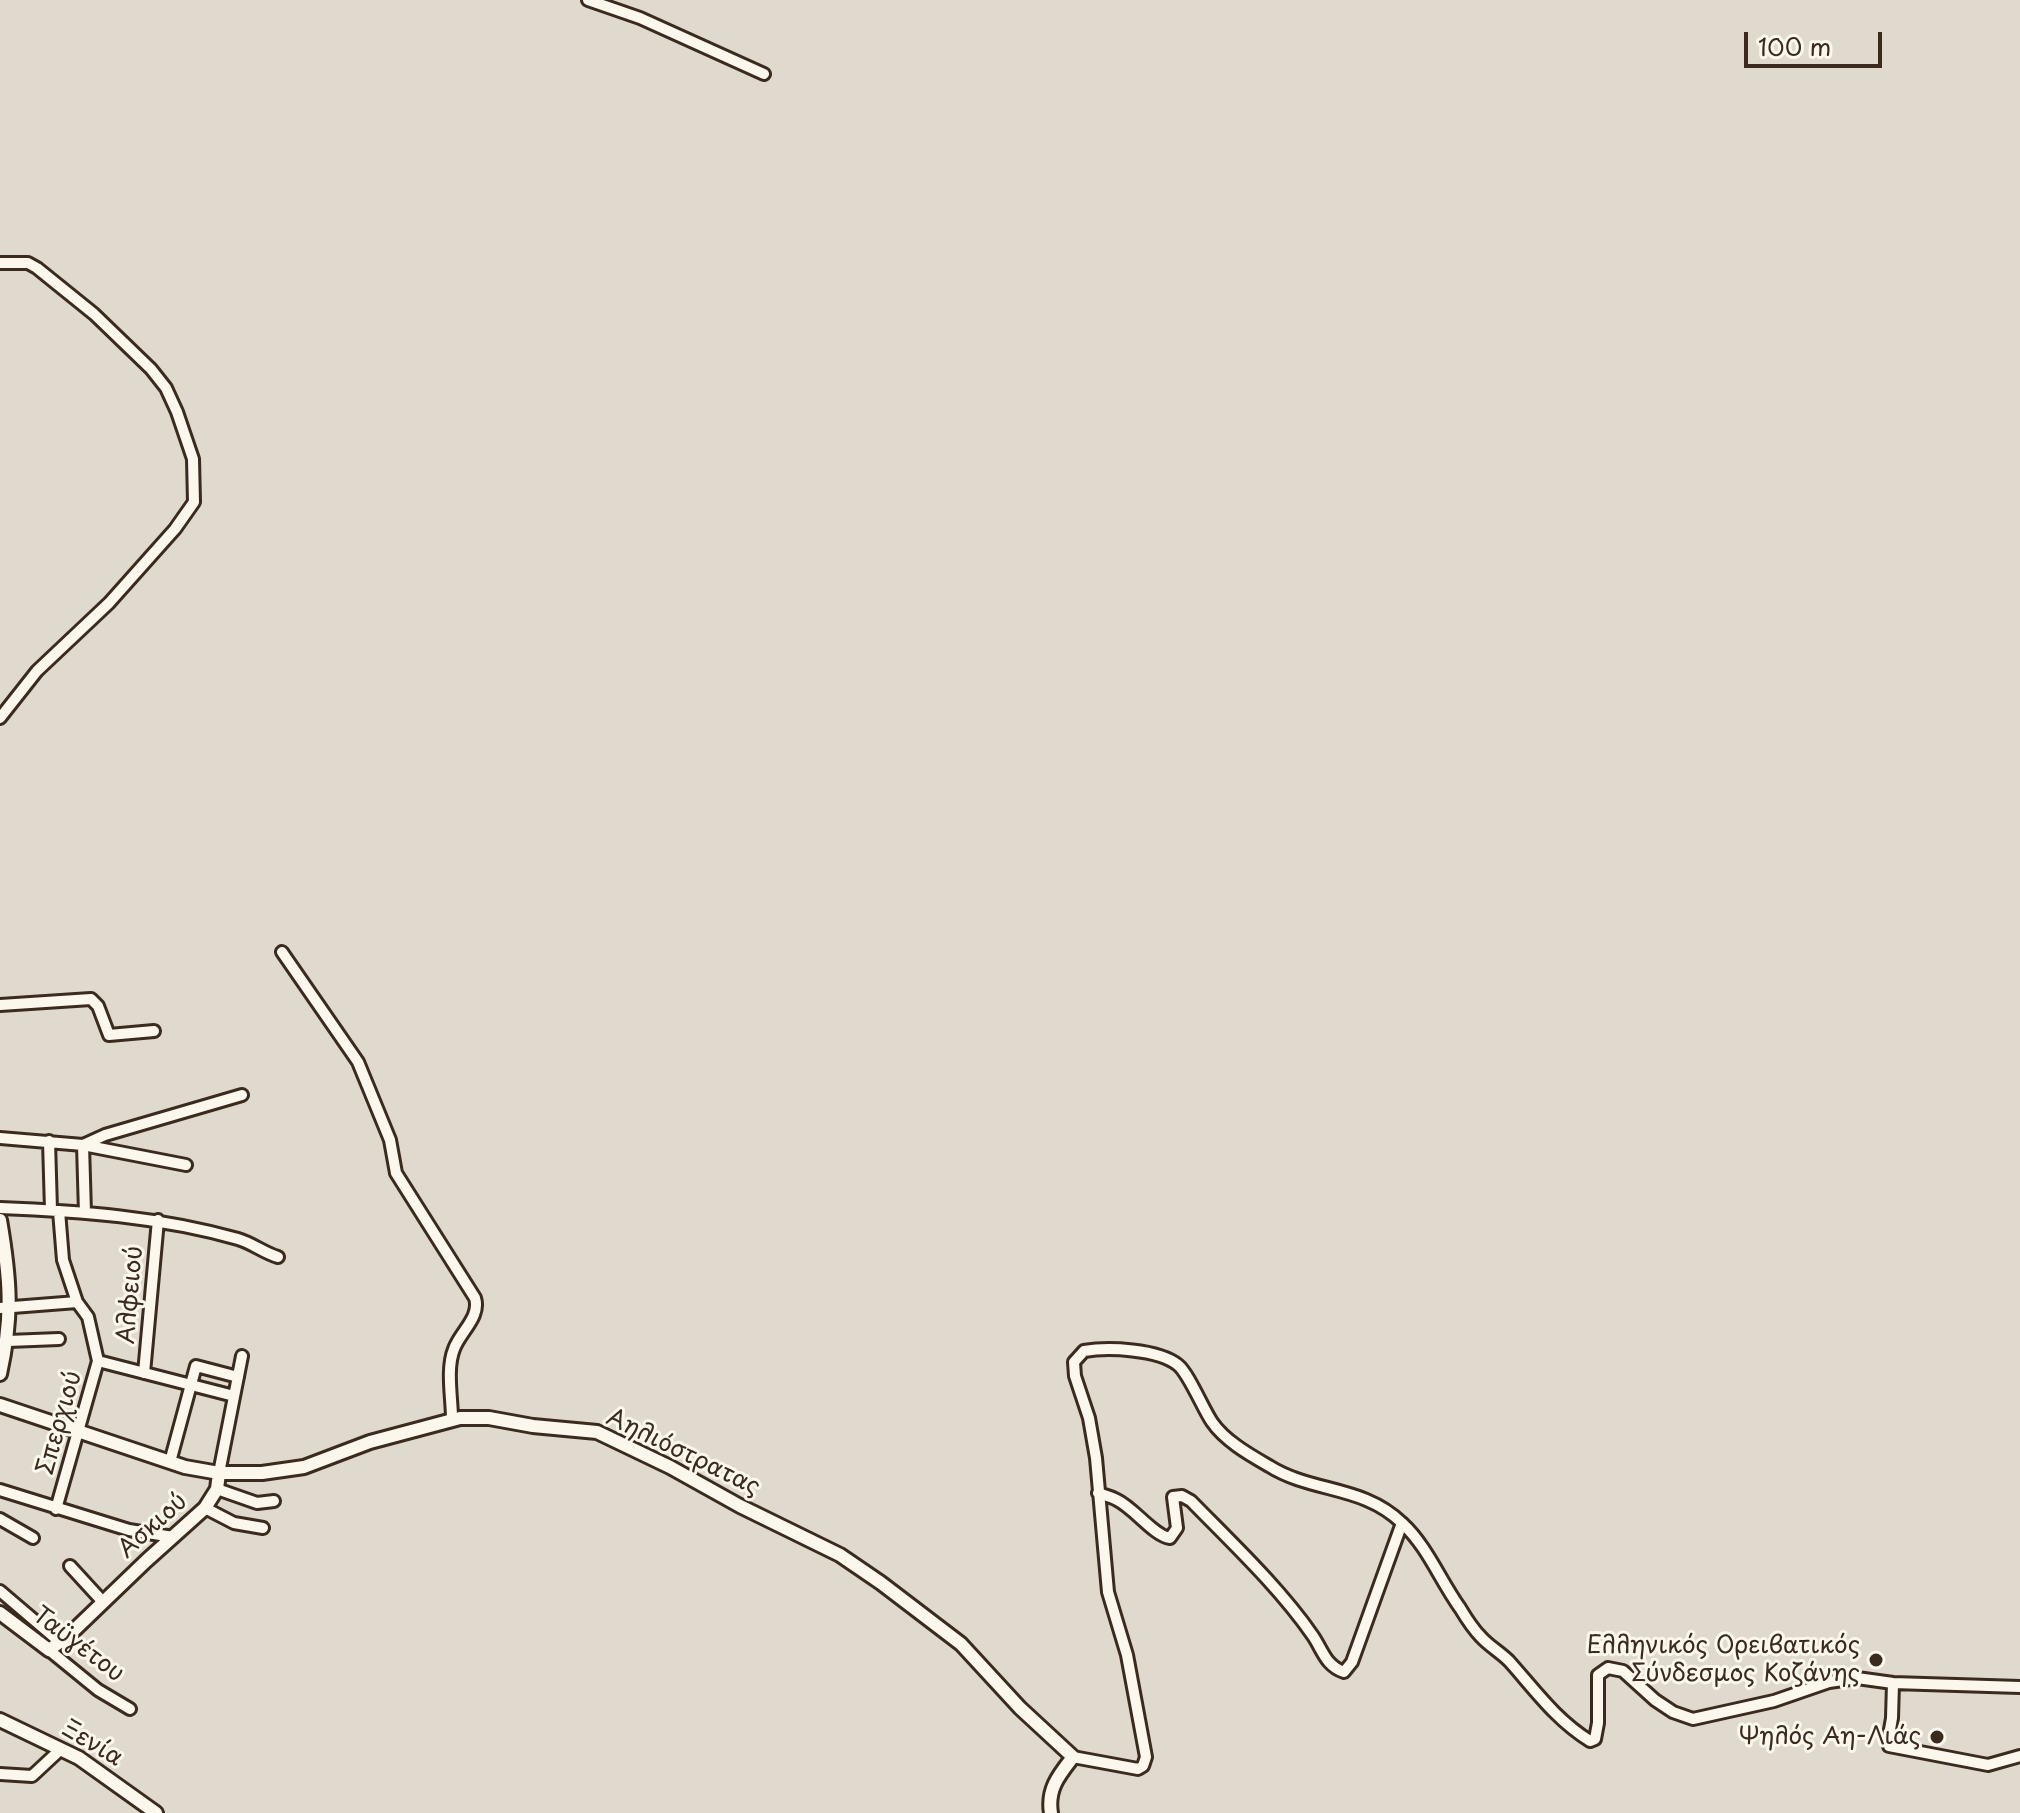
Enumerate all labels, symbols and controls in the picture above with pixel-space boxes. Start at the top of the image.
scale bar [1748,16,1886,66]
text: 100 m [1758,28,1831,64]
street label: Αλφειού [112,1245,150,1345]
street label: Σπερχιού [31,1368,89,1478]
street label: Αηλιόστρατας [602,1403,764,1503]
street label: Ασκιού [112,1487,194,1565]
street label: Ταϋγέτου [27,1601,129,1689]
place label: Ελληνικός Ορειβατικός Σύνδεσμος Κοζάνης [1587,1632,1860,1688]
marker: Ελληνικός Ορειβατικός Σύνδεσμος Κοζάνης [1867,1651,1885,1669]
street label: Ξενία [56,1715,128,1773]
place label: Ψηλός Αη-Λιάς [1739,1723,1921,1751]
marker: Ψηλός Αη-Λιάς [1928,1728,1946,1746]

